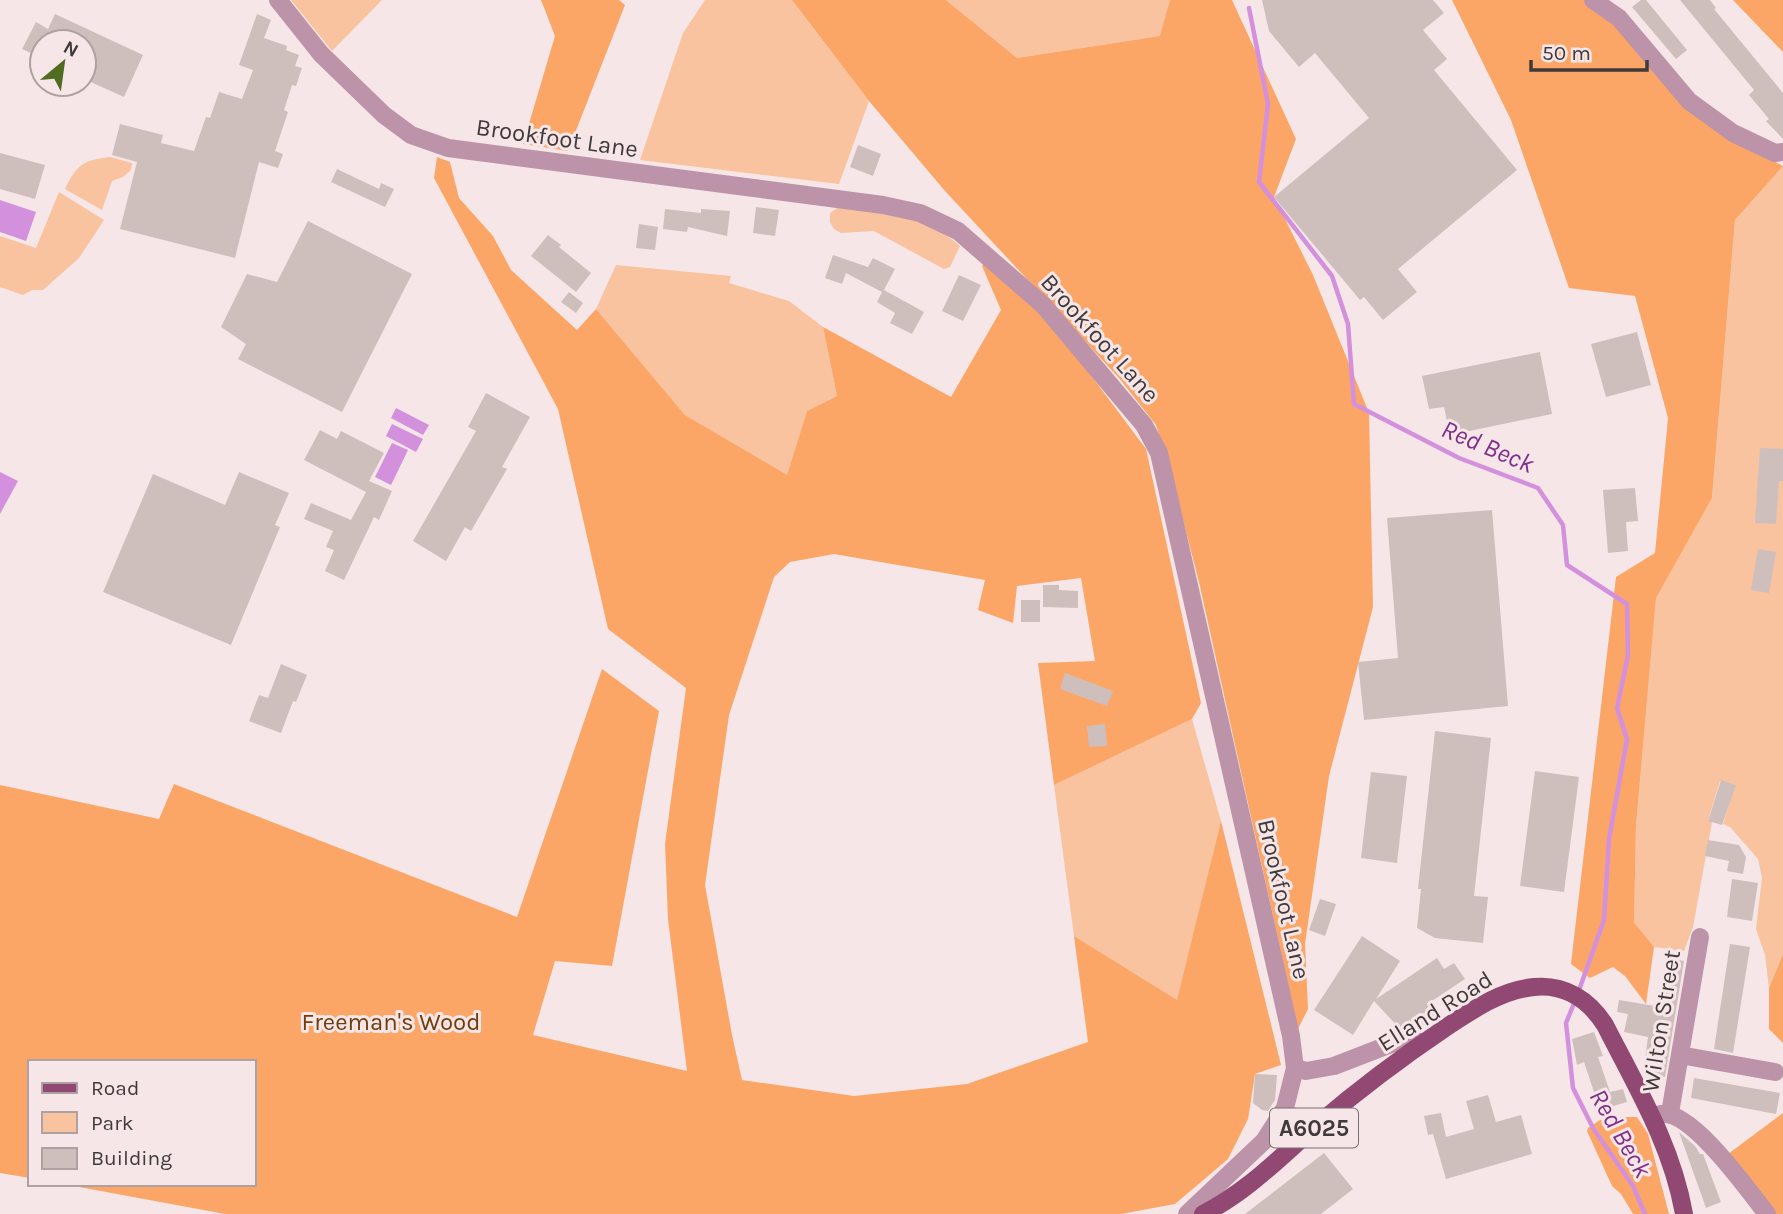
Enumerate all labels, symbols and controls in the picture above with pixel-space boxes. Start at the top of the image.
north arrow [28,28,98,98]
scale bar [1531,28,1646,72]
text: N [59,36,82,62]
text: 50 m [1542,41,1591,65]
street label: Brookfoot Lane [474,113,640,163]
street label: Brookfoot Lane [1035,268,1165,408]
water label: Red Beck [1437,413,1540,480]
street label: Brookfoot Lane [1252,816,1316,982]
street label: Wilton Street [1636,948,1686,1094]
street label: Elland Road [1373,965,1497,1057]
park label: Freeman's Wood [302,1008,480,1036]
legend [28,1060,256,1186]
text: Road [91,1076,139,1100]
water label: Red Beck [1583,1083,1659,1184]
road number: A6025 [1270,1108,1358,1148]
text: Park [91,1111,134,1135]
text: Building [91,1146,172,1170]

